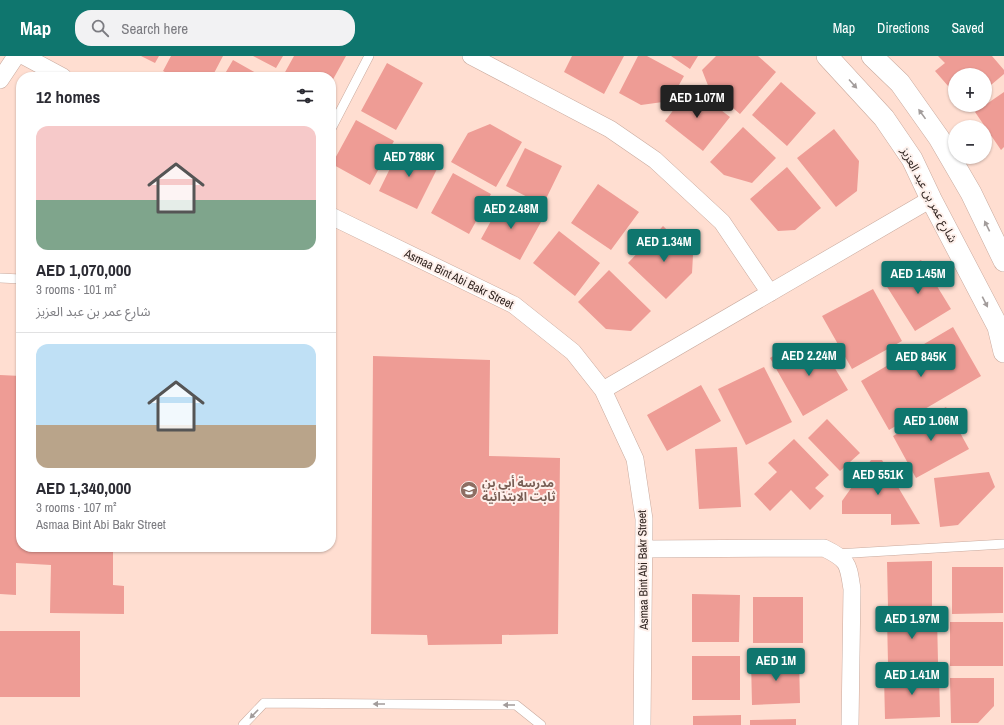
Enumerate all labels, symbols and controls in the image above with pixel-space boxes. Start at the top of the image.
search box [75,10,355,46]
text: Map [20,15,51,41]
icon: search [89,17,111,39]
text: Search here [121,18,188,39]
text: Map [833,19,855,37]
text: Directions [877,19,929,37]
text: Saved [951,19,984,37]
map controls [948,68,992,164]
button: + [948,68,992,112]
one-way arrow [849,79,858,90]
text: 12 homes [36,85,100,108]
icon: filters [294,85,316,107]
pin: AED 1.07M [651,85,743,119]
text: AED 1.07M [669,89,725,106]
one-way arrow [918,109,926,119]
button: − [948,120,992,164]
pin: AED 788K [368,144,450,178]
street label: شارع عمر بن عبد العزيز [896,144,961,246]
text: AED 788K [384,148,434,165]
icon: home [140,152,212,224]
pin: AED 2.48M [465,196,557,230]
text: AED 2.48M [483,200,539,217]
one-way arrow [984,221,990,232]
pin: AED 1.34M [618,229,710,263]
text: AED 1.34M [636,233,692,250]
street label: Asmaa Bint Abi Bakr Street [401,245,517,313]
text: AED 1,070,000 [36,258,131,281]
pin: AED 1.45M [872,261,964,295]
text: AED 1.45M [890,265,946,282]
text: 3 rooms · 101 m² [36,281,117,298]
one-way arrow [982,297,988,308]
text: شارع عمر بن عبد العزيز [36,303,150,320]
pin: AED 2.24M [763,343,855,377]
pin: AED 845K [880,344,962,378]
text: AED 2.24M [781,347,837,364]
text: AED 845K [896,348,946,365]
icon: home [140,370,212,442]
pin: AED 1.06M [885,408,977,442]
text: AED 1.06M [903,412,959,429]
pin: AED 551K [837,462,919,496]
text: AED 551K [853,466,903,483]
place label: مدرسة أبي بن ثابت الابتدائية [482,475,556,505]
text: AED 1,340,000 [36,476,131,499]
school or university icon: مدرسة أبي بن ثابت الابتدائية [459,480,479,500]
text: 3 rooms · 107 m² [36,499,117,516]
street label: Asmaa Bint Abi Bakr Street [634,510,652,631]
text: Asmaa Bint Abi Bakr Street [36,516,166,533]
pin: AED 1.97M [866,606,958,640]
text: AED 1.97M [884,610,940,627]
pin: AED 1M [743,648,809,682]
text: AED 1M [756,652,796,669]
pin: AED 1.41M [866,662,958,696]
text: AED 1.41M [884,666,940,683]
one-way arrow [372,701,385,707]
one-way arrow [502,702,515,708]
one-way arrow [249,709,258,719]

